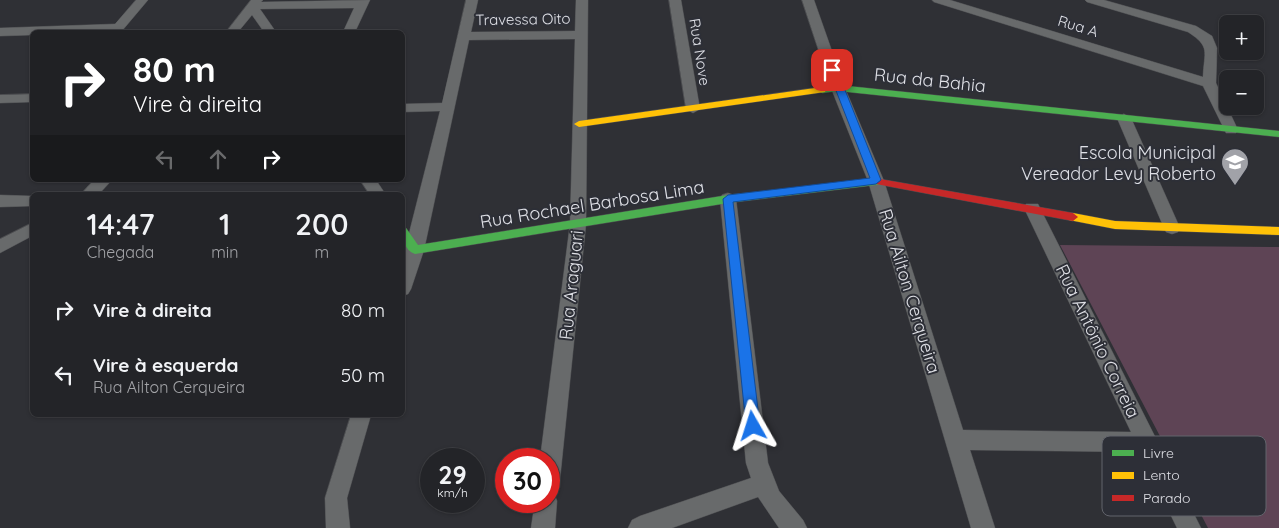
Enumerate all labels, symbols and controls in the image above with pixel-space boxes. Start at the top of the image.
street label: Travessa Oito [475,9,571,29]
street label: Rua A [1055,11,1101,41]
map controls [1219,15,1264,115]
button: + [1219,15,1264,60]
street label: Rua Nove [685,17,715,87]
text: 80 m [133,47,216,91]
pin [811,49,853,91]
icon: right [50,50,115,115]
icon: arrive [818,56,846,84]
street label: Rua da Bahia [873,63,987,97]
button: − [1219,70,1264,115]
text: Vire à direita [133,90,262,118]
place label: Escola Municipal Vereador Levy Roberto [1021,141,1216,185]
icon: left [151,145,179,173]
icon: ahead [204,145,232,173]
icon: right [257,145,285,173]
school or university icon: Escola Municipal Vereador Levy Roberto [1220,147,1250,186]
street label: Rua Rochael Barbosa Lima [478,175,706,233]
text: 14:47 [87,205,155,243]
text: 1 [219,205,231,243]
text: 200 [295,205,348,243]
street label: Rua Ailton Cerqueira [874,206,946,376]
street label: Rua Araguari [554,229,588,341]
text: Chegada [87,242,154,262]
text: min [211,242,238,262]
text: m [314,242,329,262]
street label: Rua Antônio Correia [1051,260,1145,422]
icon: right [50,296,78,324]
text: Vire à direita [93,298,212,322]
text: 80 m [341,298,385,322]
text: Vire à esquerda [93,353,238,377]
icon: left [50,361,78,389]
text: 50 m [341,363,385,387]
text: Rua Ailton Cerqueira [93,377,245,397]
position arrow [726,399,778,451]
legend [1102,436,1266,516]
text: Livre [1143,444,1174,462]
speed limit sign: 30 [495,448,560,513]
text: 29 [438,459,467,490]
text: Lento [1143,466,1180,484]
text: km/h [437,485,468,500]
text: Parado [1143,489,1190,507]

